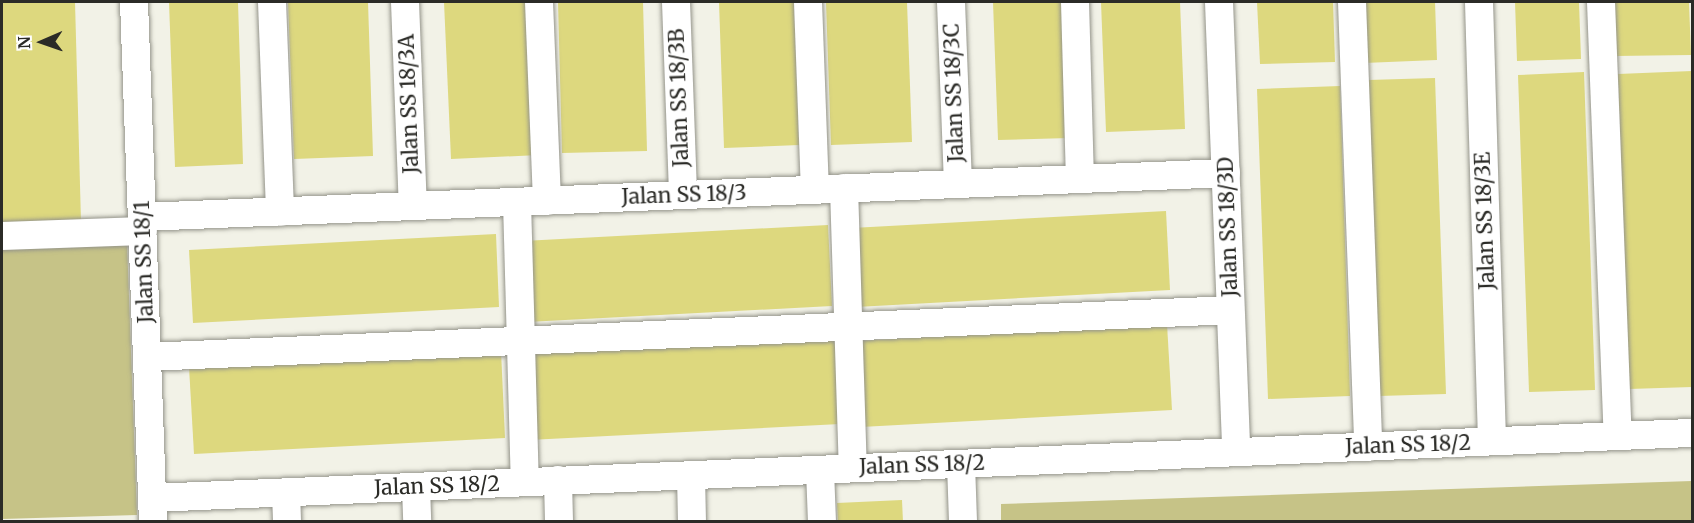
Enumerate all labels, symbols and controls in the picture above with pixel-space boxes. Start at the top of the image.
north arrow [12,12,72,72]
street label: Jalan SS 18/3C [939,23,969,163]
street label: Jalan SS 18/3B [664,28,694,168]
street label: Jalan SS 18/3A [394,34,424,174]
text: N [14,36,34,49]
street label: Jalan SS 18/3E [1470,152,1500,290]
street label: Jalan SS 18/3D [1213,156,1243,298]
street label: Jalan SS 18/3 [621,180,747,210]
street label: Jalan SS 18/1 [129,200,159,324]
street label: Jalan SS 18/2 [1345,430,1471,460]
street label: Jalan SS 18/2 [859,450,985,480]
street label: Jalan SS 18/2 [374,471,500,501]

